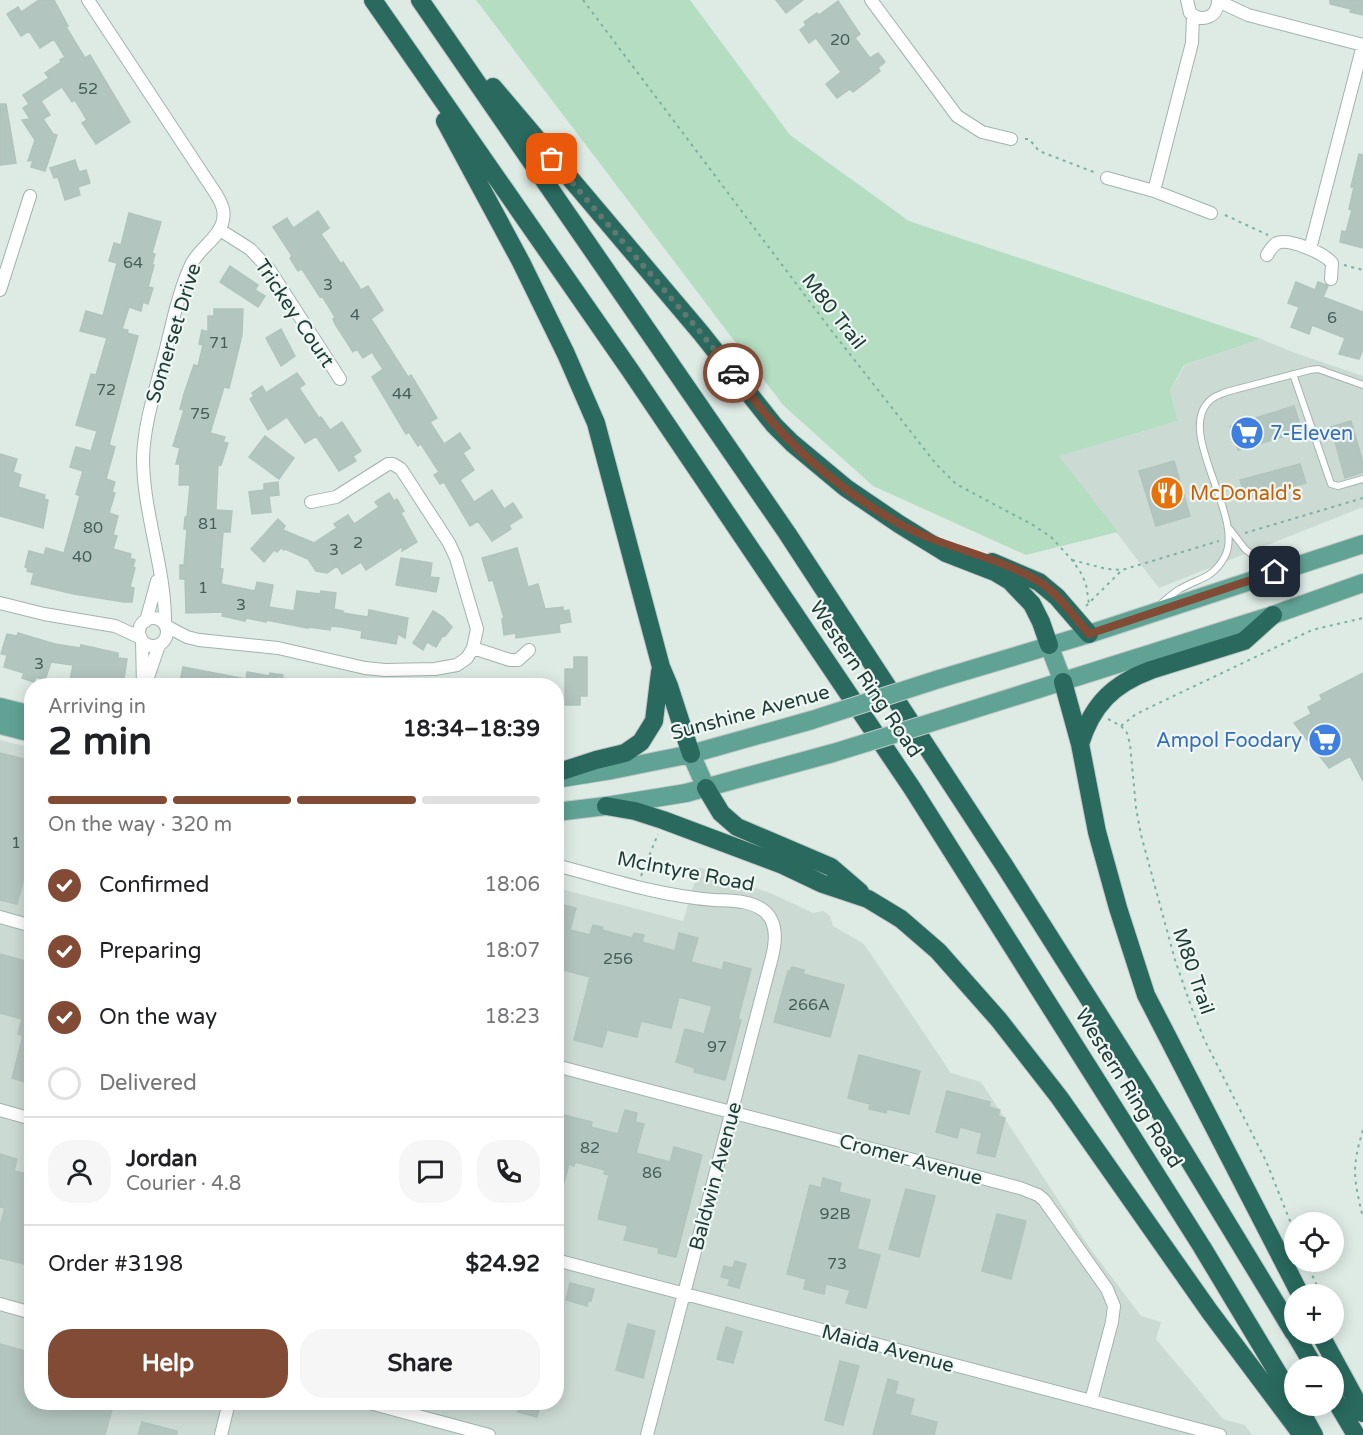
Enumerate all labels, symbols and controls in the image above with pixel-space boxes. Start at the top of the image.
house number: 20 [830,30,850,50]
house number: 52 [78,79,98,99]
pin [526,133,577,184]
icon: bag [535,142,568,175]
house number: 64 [123,253,143,273]
street label: Trickey Court [249,255,339,373]
street label: Somerset Drive [141,261,207,406]
street label: M80 Trail [796,269,870,354]
house number: 3 [323,275,333,295]
house number: 4 [350,305,360,325]
house number: 6 [1327,308,1337,328]
house number: 71 [209,333,229,353]
courier [703,343,763,403]
icon: car [717,357,750,390]
house number: 72 [96,380,116,400]
house number: 44 [392,384,412,404]
house number: 75 [190,404,210,424]
supermarket icon: 7-Eleven [1229,415,1265,451]
place label: 7-Eleven [1270,422,1353,446]
restaurant icon: McDonald's [1149,475,1185,511]
place label: McDonald's [1190,482,1302,506]
house number: 81 [198,514,218,534]
house number: 80 [83,518,103,538]
house number: 2 [353,533,363,553]
house number: 3 [329,540,339,560]
pin [1249,546,1300,597]
house number: 40 [72,547,92,567]
icon: home [1258,555,1291,588]
house number: 1 [198,578,208,598]
house number: 3 [236,595,246,615]
street label: Western Ring Road [804,597,926,762]
house number: 3 [34,654,44,674]
street label: Sunshine Avenue [668,680,832,746]
text: Arriving in [48,695,146,719]
text: 18:34–18:39 [403,716,540,742]
text: 2 min [48,718,152,765]
supermarket icon: Ampol Foodary [1307,722,1343,758]
place label: Ampol Foodary [1156,729,1302,753]
text: On the way · 320 m [48,813,232,837]
house number: 1 [11,833,21,853]
street label: McIntyre Road [615,847,757,897]
icon: check [48,869,81,902]
text: Confirmed [99,872,209,898]
text: 18:06 [485,873,540,897]
street label: M80 Trail [1167,925,1219,1018]
icon: check [48,935,81,968]
text: Preparing [99,938,202,964]
text: 18:07 [485,939,540,963]
house number: 256 [603,949,633,969]
house number: 266A [788,995,830,1015]
icon: check [48,1001,81,1034]
text: On the way [99,1004,217,1030]
street label: Western Ring Road [1069,1004,1187,1173]
text: 18:23 [485,1005,540,1029]
house number: 97 [707,1037,727,1057]
text: Delivered [99,1070,197,1096]
street label: Baldwin Avenue [685,1100,747,1253]
street label: Cromer Avenue [836,1129,985,1191]
house number: 82 [580,1138,600,1158]
button: person [48,1140,111,1203]
button: chat [399,1140,462,1203]
button: phone [477,1140,540,1203]
text: Jordan [126,1146,197,1172]
house number: 86 [642,1163,662,1183]
text: Courier · 4.8 [126,1172,241,1196]
house number: 92B [819,1204,851,1224]
map controls [1284,1212,1344,1416]
button: locate [1284,1212,1344,1272]
text: Order #3198 [48,1251,183,1277]
text: $24.92 [465,1251,540,1277]
house number: 73 [827,1254,847,1274]
button: + [1284,1284,1344,1344]
street label: Maida Avenue [819,1320,957,1378]
button: Help [48,1329,288,1398]
button: Share [300,1329,540,1398]
button: − [1284,1356,1344,1416]

